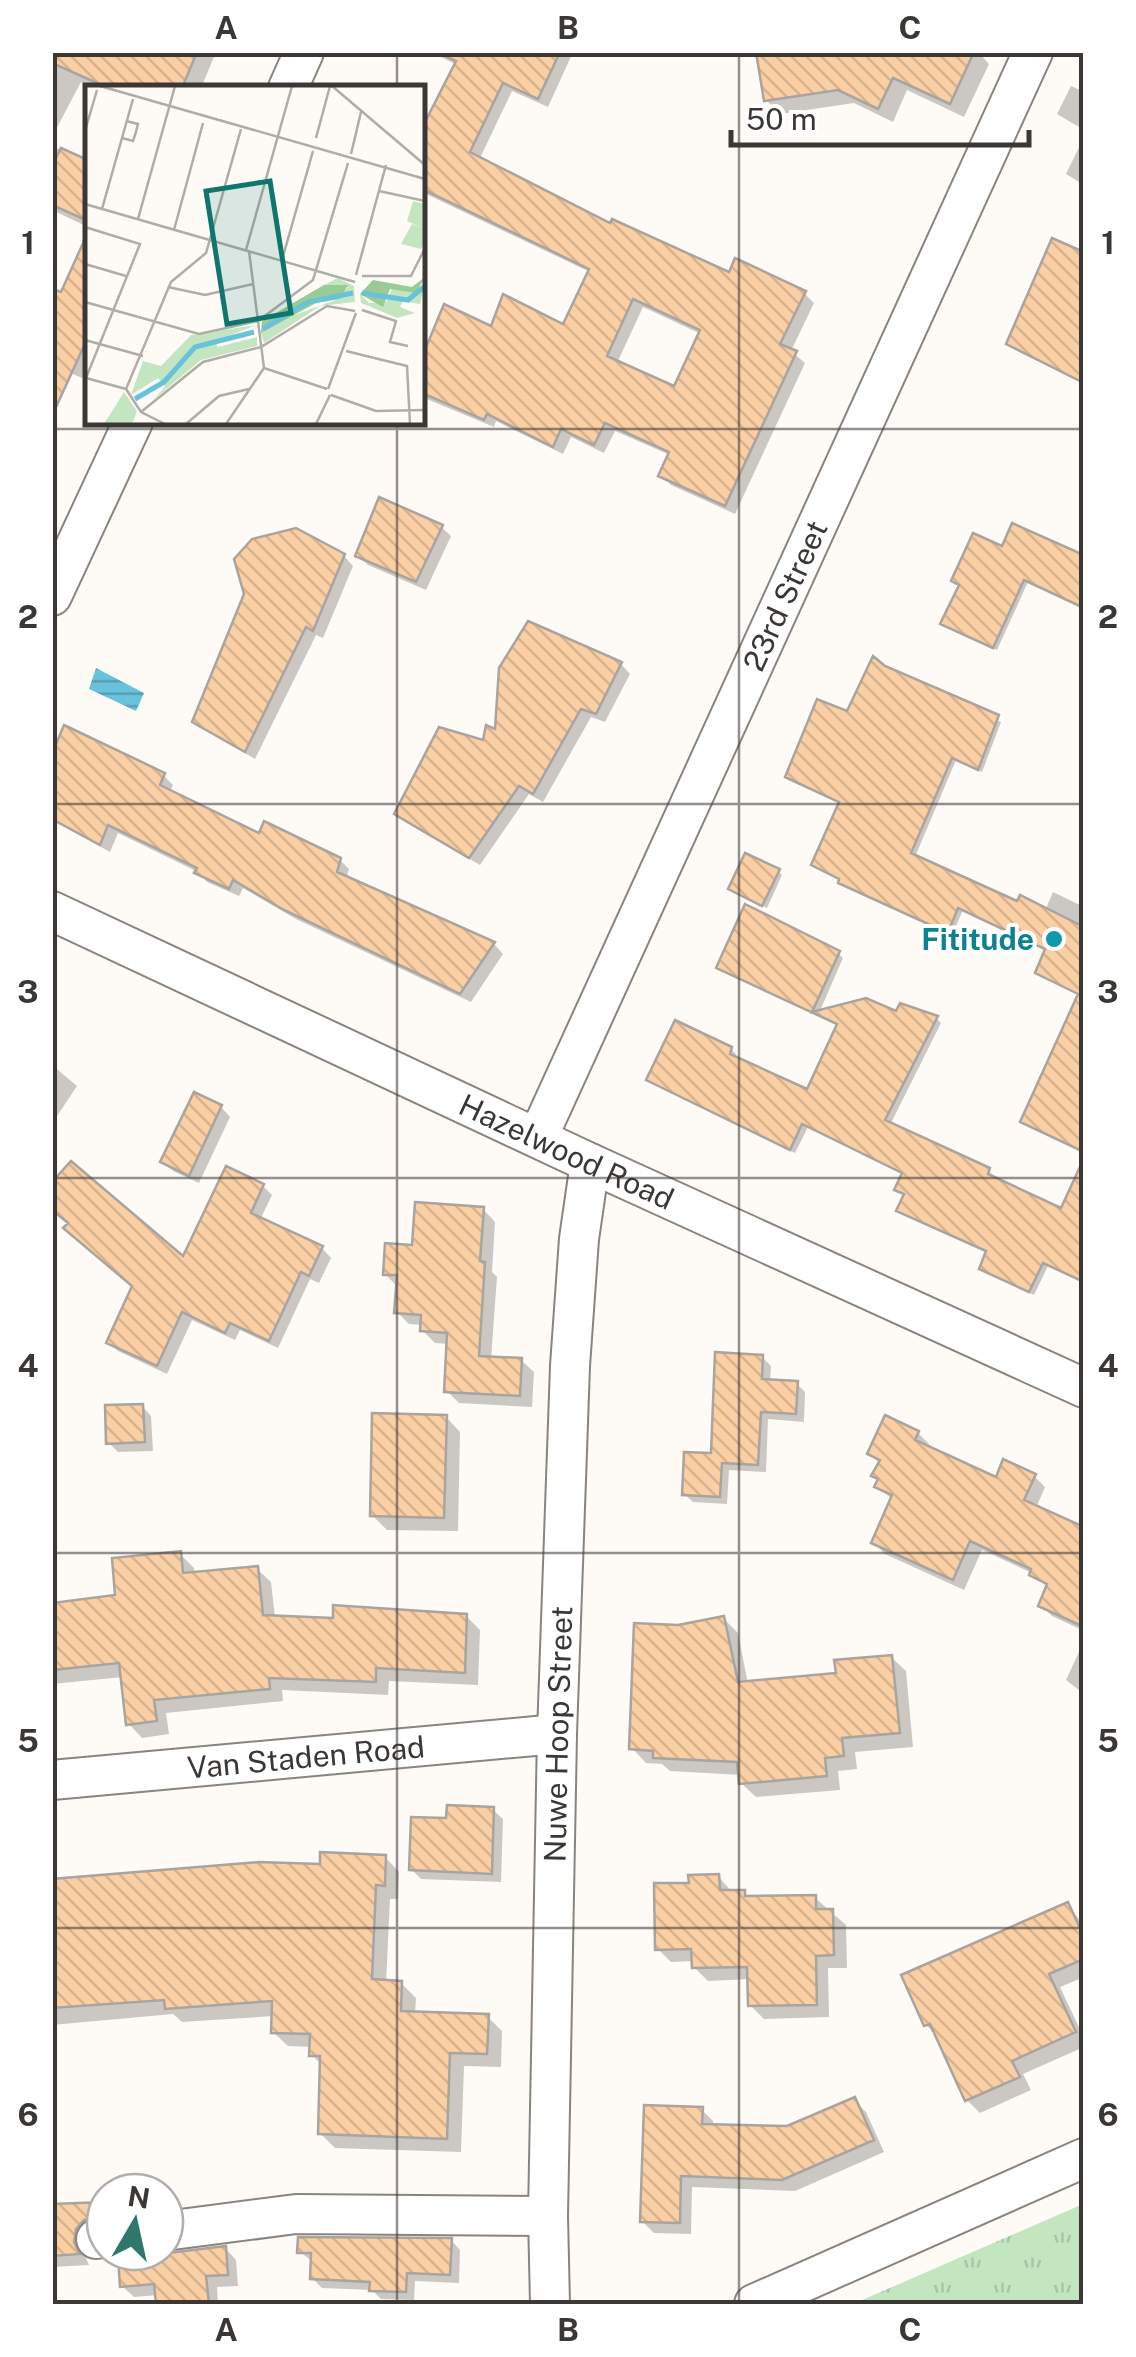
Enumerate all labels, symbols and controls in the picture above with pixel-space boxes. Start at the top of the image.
text: A [214,9,238,46]
text: B [557,9,579,46]
text: C [899,9,921,46]
inset map [85,85,425,425]
scale bar [731,85,1028,147]
text: 50 m [746,101,817,137]
text: 1 [21,224,35,261]
text: 1 [1101,224,1115,261]
street label: 23rd Street [735,515,835,676]
text: 2 [18,598,38,635]
text: 2 [1098,598,1118,635]
place label: Fititude [921,921,1034,957]
marker: Fititude [1043,928,1065,950]
text: 3 [17,973,39,1010]
text: 3 [1097,973,1119,1010]
street label: Hazelwood Road [453,1086,680,1217]
text: 4 [18,1347,39,1384]
text: 4 [1098,1347,1119,1384]
street label: Nuwe Hoop Street [537,1605,580,1863]
text: 5 [17,1722,39,1759]
text: 5 [1097,1722,1119,1759]
street label: Van Staden Road [186,1728,426,1786]
text: 6 [17,2096,39,2133]
text: 6 [1097,2096,1119,2133]
north arrow [85,2172,185,2272]
text: N [126,2179,152,2215]
text: A [214,2311,238,2348]
text: B [557,2311,579,2348]
text: C [899,2311,921,2348]

